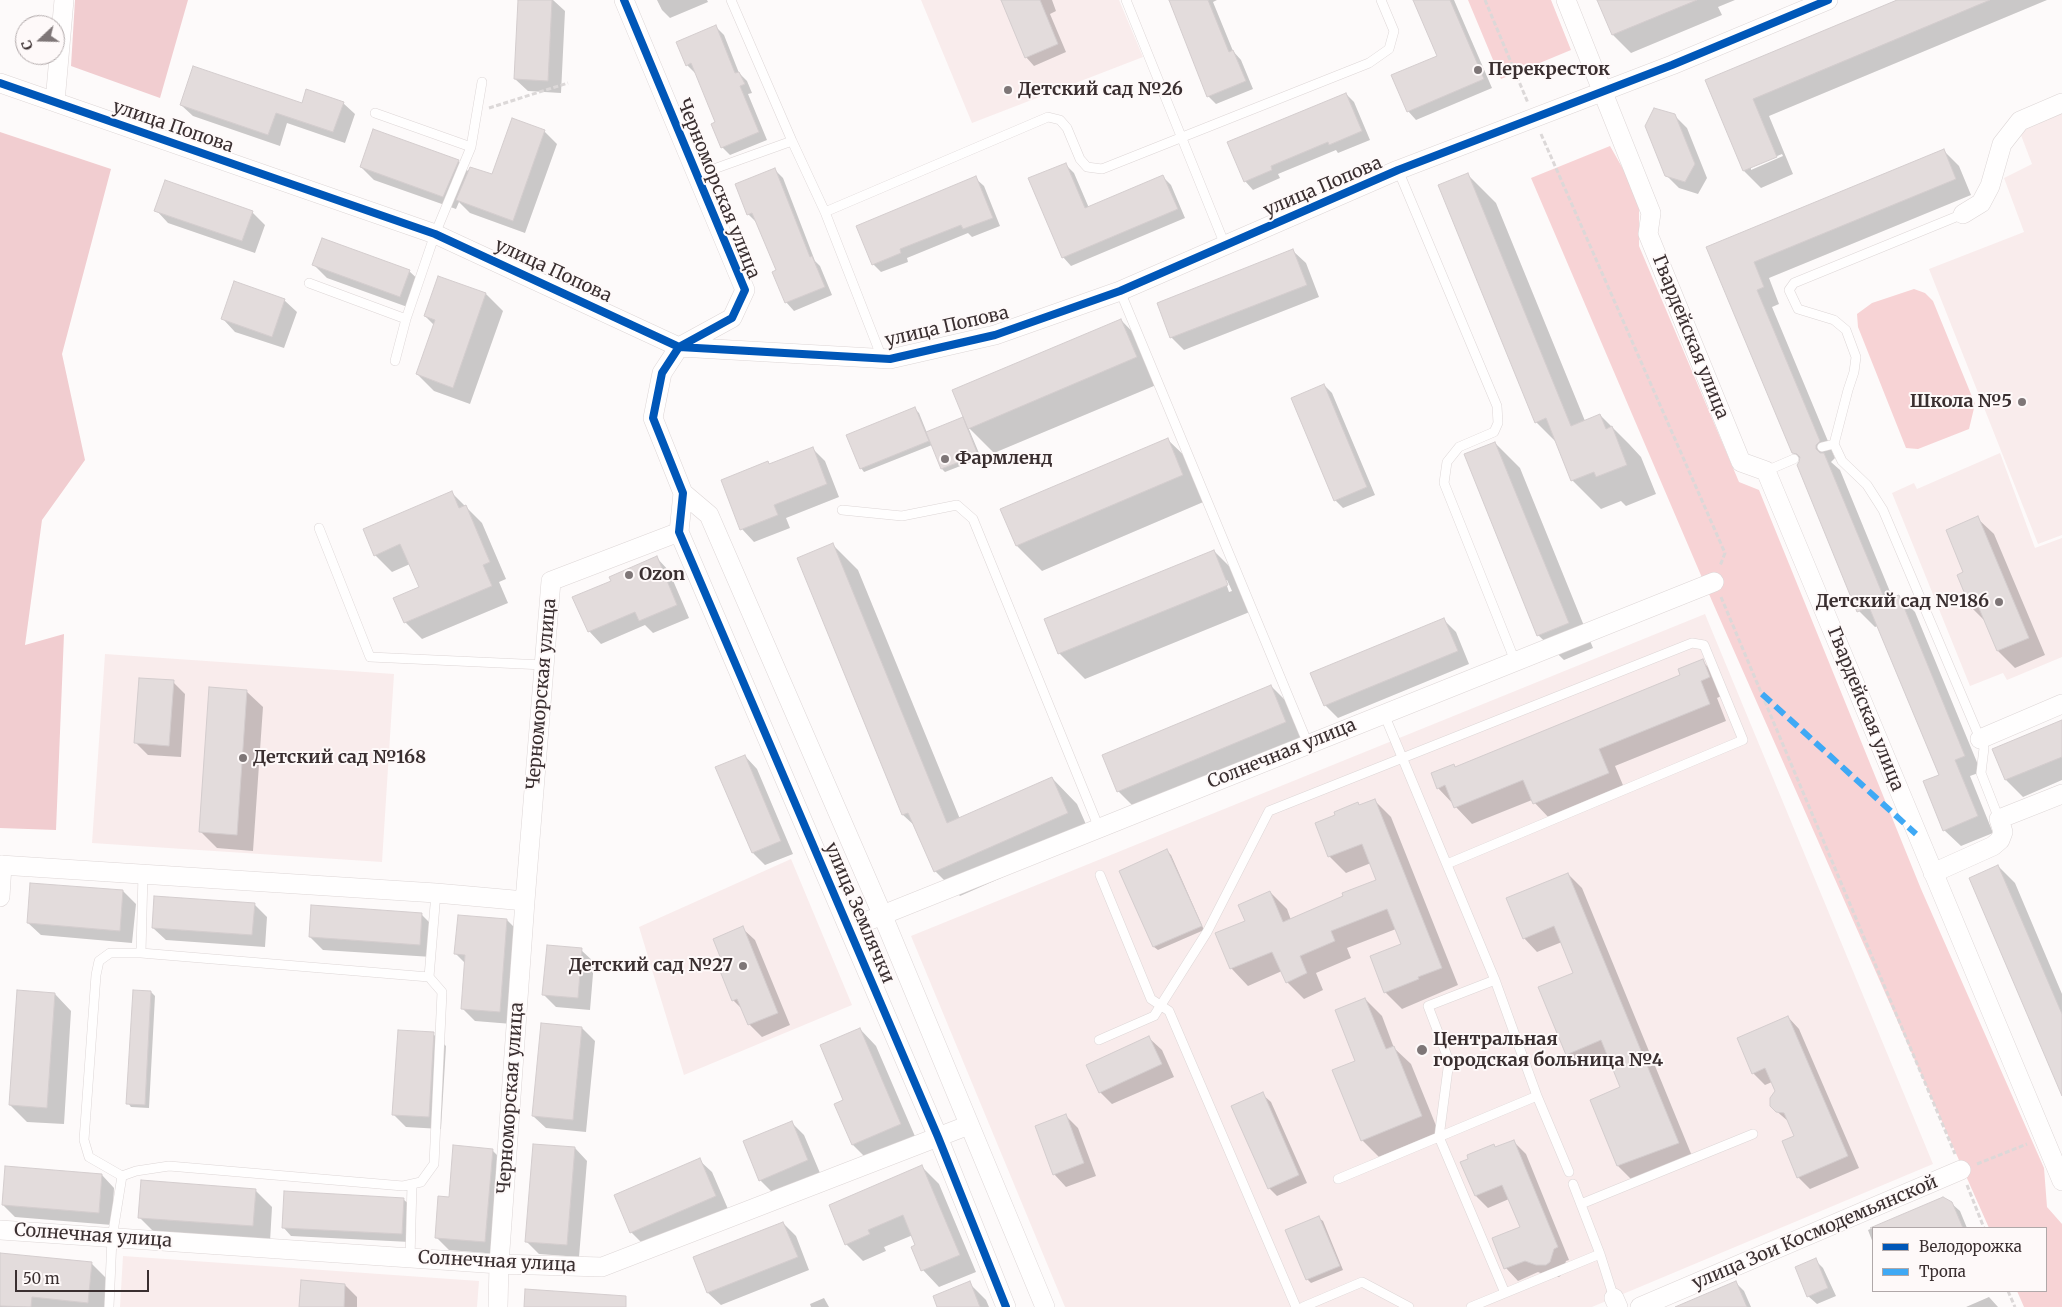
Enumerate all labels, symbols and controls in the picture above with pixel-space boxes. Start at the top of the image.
north arrow [15,15,65,65]
text: С [17,37,37,53]
place label: Перекресток [1488,59,1610,81]
marker: Перекресток [1472,64,1484,76]
place label: Детский сад №26 [1018,79,1183,101]
marker: Детский сад №26 [1002,84,1014,96]
street label: улица Попова [110,96,236,158]
street label: Черноморская улица [672,96,764,282]
street label: улица Попова [1261,152,1385,222]
street label: улица Попова [491,234,615,308]
street label: Гвардейская улица [1647,252,1733,422]
street label: улица Попова [883,302,1011,352]
place label: Школа №5 [1910,391,2012,413]
marker: Школа №5 [2016,396,2028,408]
place label: Фармленд [955,448,1053,470]
marker: Фармленд [939,453,951,465]
place label: Ozon [639,564,685,586]
marker: Ozon [623,569,635,581]
place label: Детский сад №186 [1816,591,1989,613]
marker: Детский сад №186 [1993,596,2005,608]
street label: Черноморская улица [523,597,561,791]
street label: Гвардейская улица [1822,624,1908,794]
street label: Солнечная улица [1205,714,1359,794]
place label: Детский сад №168 [253,747,426,769]
marker: Детский сад №168 [237,752,249,764]
street label: улица Землячки [820,839,898,987]
place label: Детский сад №27 [569,955,733,977]
marker: Детский сад №27 [737,960,749,972]
street label: Черноморская улица [494,1001,528,1195]
place label: Центральная городская больница №4 [1433,1029,1663,1072]
marker: Центральная городская больница №4 [1415,1043,1429,1057]
street label: улица Зои Космодемьянской [1689,1171,1941,1295]
street label: Солнечная улица [13,1220,173,1252]
legend [1872,1227,2047,1292]
text: Велодорожка [1919,1237,2022,1256]
street label: Солнечная улица [417,1247,577,1277]
scale bar [18,1260,151,1292]
text: Тропа [1919,1262,1966,1281]
text: 50 m [23,1269,60,1288]

